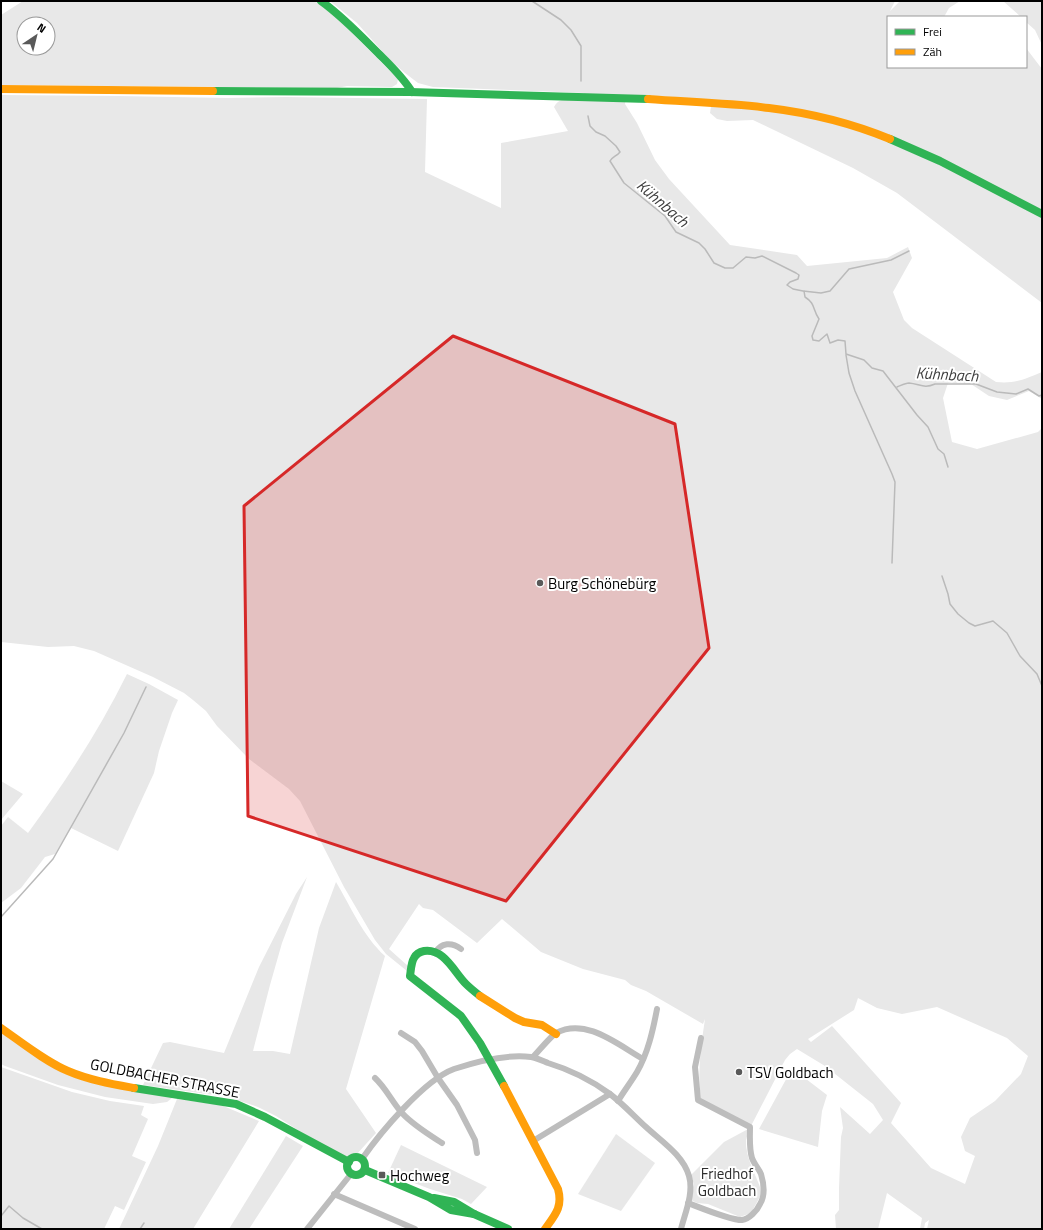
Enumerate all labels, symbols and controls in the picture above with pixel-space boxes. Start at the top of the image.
north arrow [16,16,56,56]
legend [887,16,1027,68]
text: N [34,19,49,37]
text: Frei [923,22,942,41]
text: Zäh [923,42,942,61]
water label: Kühnbach [632,173,695,233]
water label: Kühnbach [915,360,980,388]
place label: Burg Schönebürg [548,572,657,595]
marker: Burg Schönebürg [535,578,545,588]
street label: GOLDBACHER STRASSE [88,1052,242,1104]
place label: TSV Goldbach [747,1061,833,1084]
marker: TSV Goldbach [734,1067,744,1077]
park label: Friedhof Goldbach [698,1162,756,1202]
place label: Hochweg [390,1164,449,1187]
marker: Hochweg [377,1170,387,1180]

